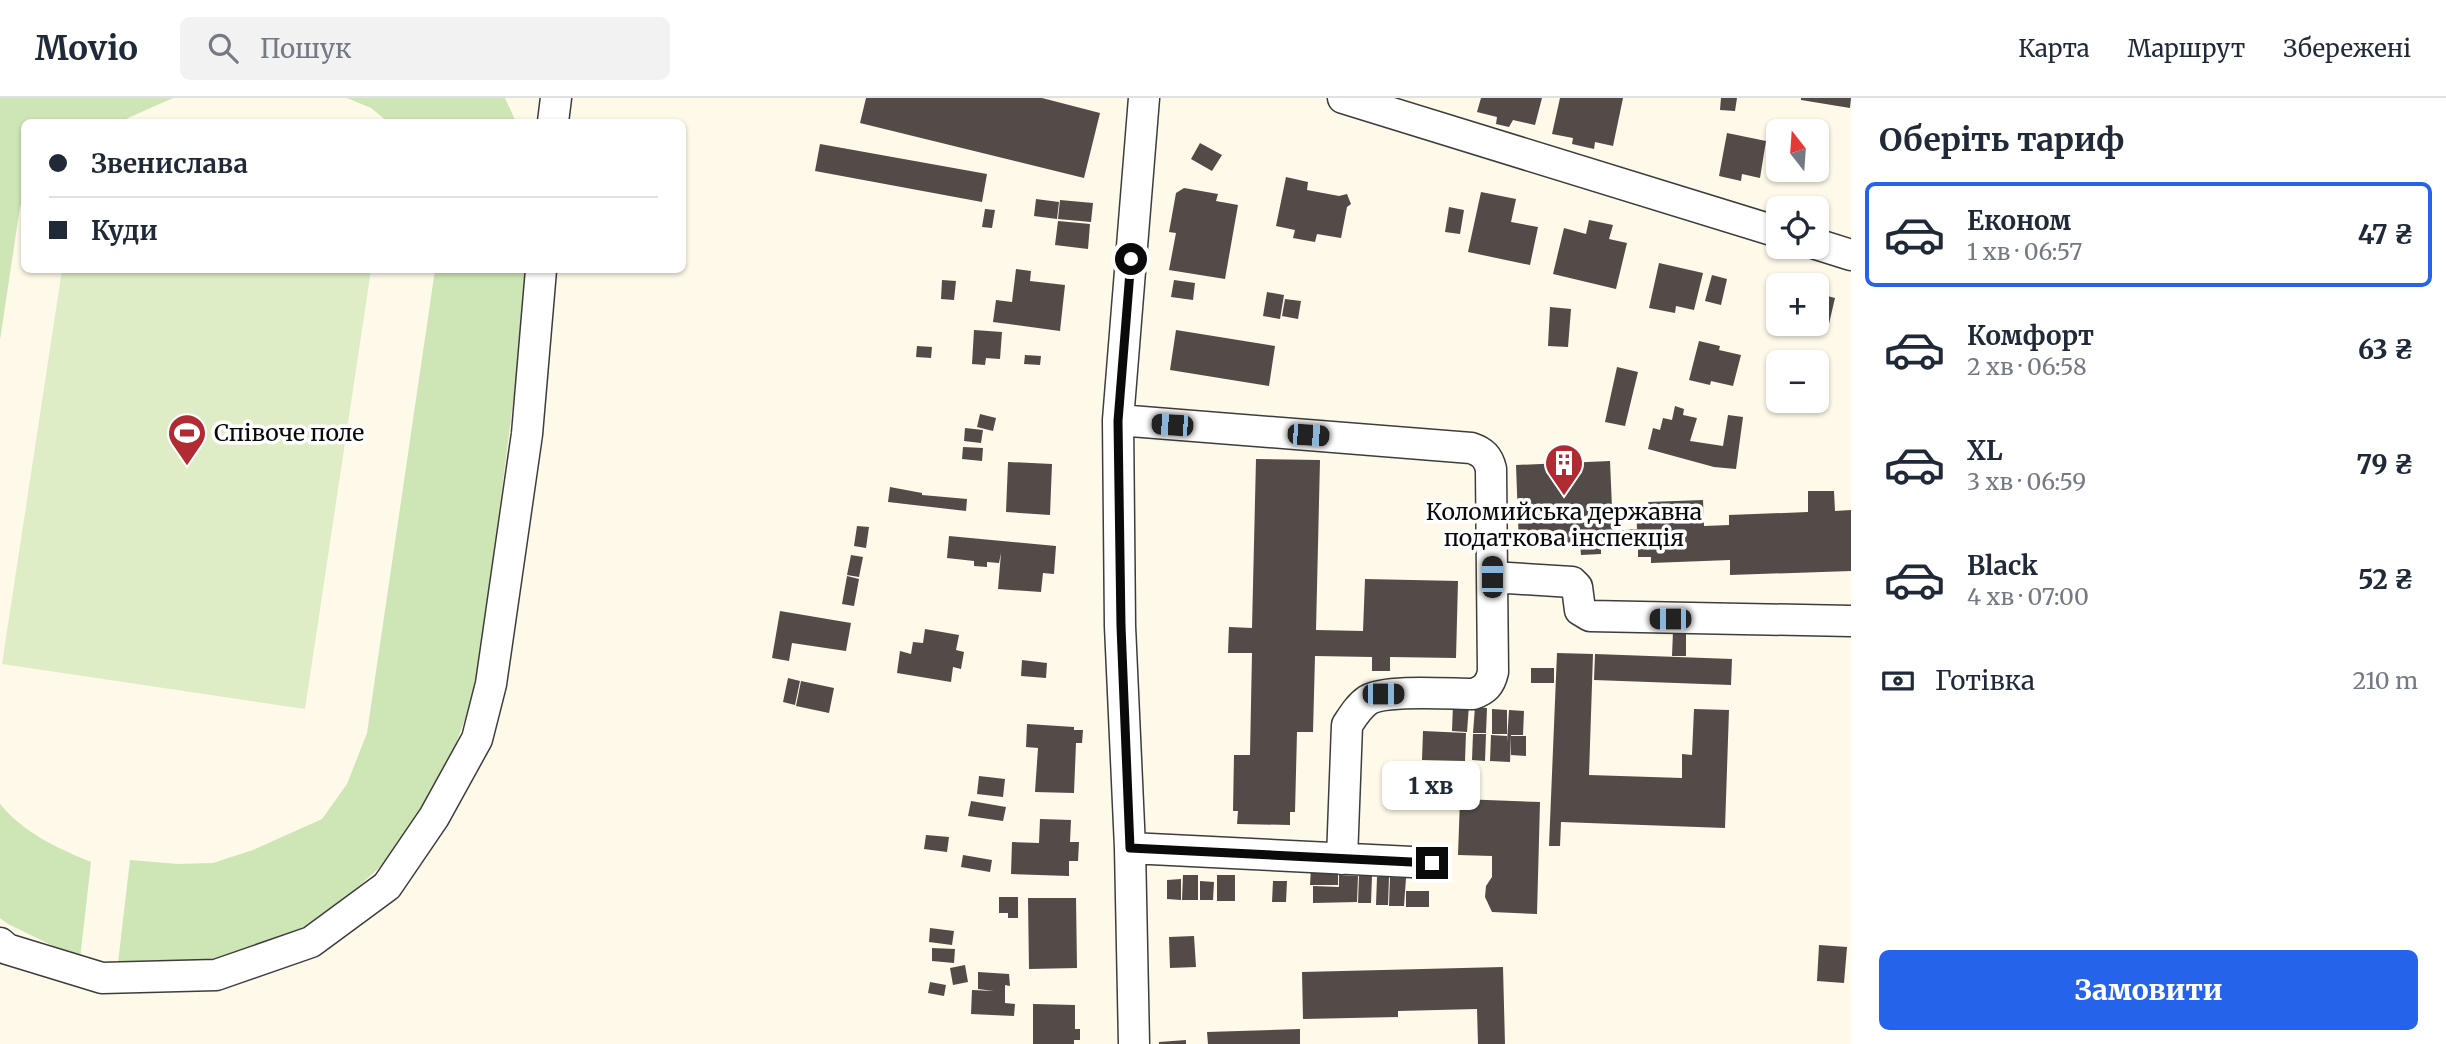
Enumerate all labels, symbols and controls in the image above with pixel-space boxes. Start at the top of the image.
search box [180,17,670,80]
text: Movio [35,28,138,69]
icon: search [204,29,242,67]
text: Пошук [260,32,352,65]
text: Карта [2018,33,2090,64]
text: Маршрут [2128,33,2245,64]
text: Збережені [2283,33,2411,64]
north arrow [1766,119,1829,182]
map controls [1766,119,1829,413]
text: Оберіть тариф [1879,120,2124,160]
text: Звенислава [91,147,248,180]
button: locate [1766,196,1829,259]
icon: car [1883,203,1946,266]
text: Економ [1967,204,2071,237]
text: Куди [91,214,158,247]
text: 47 ₴ [2358,218,2414,251]
text: 1 хв · 06:57 [1967,237,2082,266]
route start [1115,243,1147,275]
button: + [1766,273,1829,336]
icon: car [1883,318,1946,381]
text: Комфорт [1967,319,2094,352]
text: 63 ₴ [2358,333,2414,366]
button: − [1766,350,1829,413]
text: 2 хв · 06:58 [1967,352,2087,381]
sports icon: Співоче поле [166,412,208,467]
car [1151,413,1194,437]
place label: Співоче поле [214,418,364,447]
car [1287,423,1330,447]
icon: car [1883,433,1946,496]
text: XL [1967,434,2003,467]
building icon: Коломийська державна податкова інспекція [1543,442,1585,497]
text: 79 ₴ [2356,448,2414,481]
text: 3 хв · 06:59 [1967,467,2086,496]
place label: Коломийська державна податкова інспекція [1426,497,1702,552]
icon: car [1883,548,1946,611]
text: Black [1967,549,2038,582]
car [1482,556,1503,598]
text: 52 ₴ [2358,563,2414,596]
text: 4 хв · 07:00 [1967,582,2089,611]
car [1650,609,1692,630]
icon: cash [1879,662,1917,700]
text: Готівка [1935,664,2035,697]
text: 210 m [2353,666,2418,695]
car [1363,684,1405,705]
callout: 1 хв [1383,762,1481,810]
text: 1 хв [1409,771,1454,800]
route end [1416,847,1448,879]
button: Замовити [1879,950,2418,1030]

